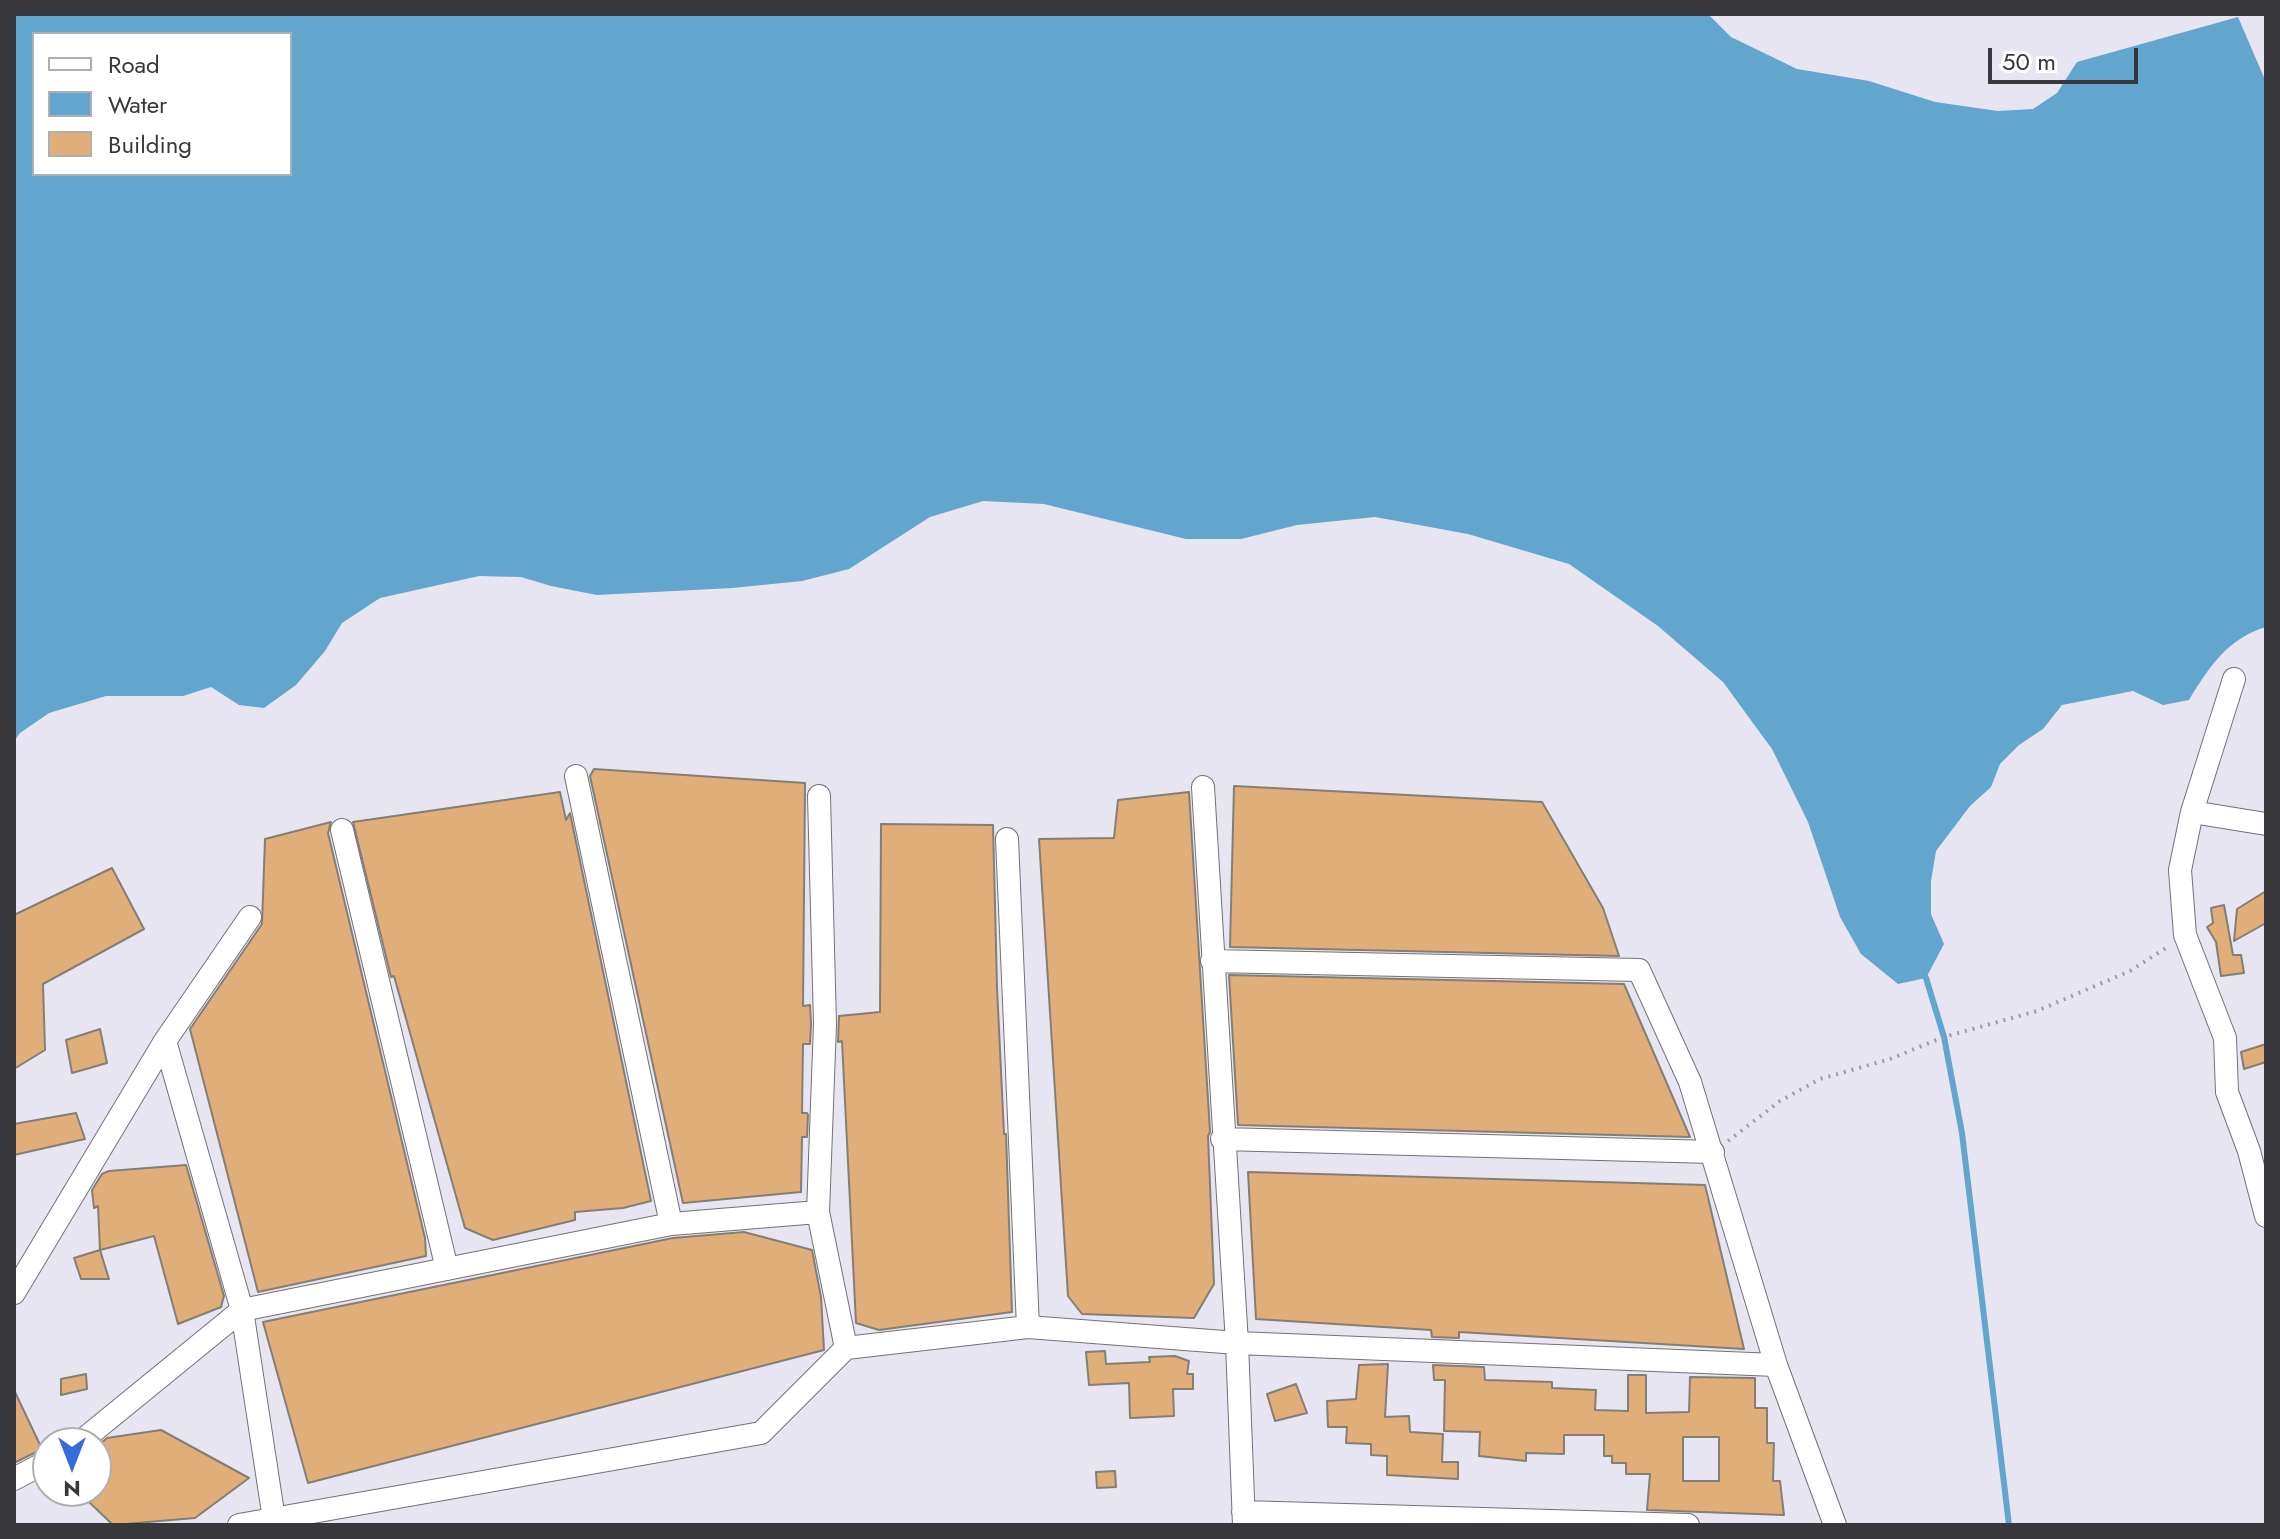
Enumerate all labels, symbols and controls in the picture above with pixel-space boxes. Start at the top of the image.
legend [32,32,292,176]
scale bar [1992,32,2142,82]
text: 50 m [2002,44,2056,79]
text: Road [108,47,160,82]
text: Water [108,87,167,122]
text: Building [108,127,192,162]
north arrow [32,1427,112,1507]
text: N [63,1473,81,1505]

